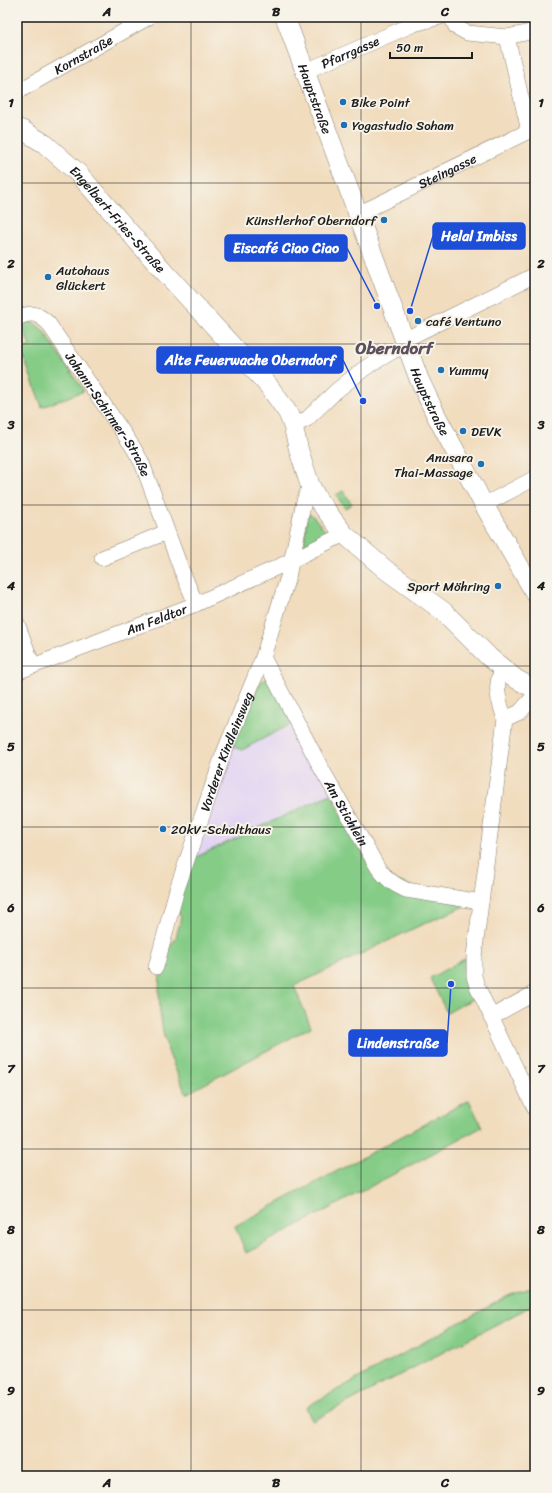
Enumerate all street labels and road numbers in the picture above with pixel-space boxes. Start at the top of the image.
street label: Kornstraße [49,28,117,81]
street label: Pfarrgasse [317,29,383,75]
street label: Hauptstraße [292,60,339,138]
street label: Steingasse [414,147,481,195]
street label: Engelbert-Fries-Straße [65,159,172,278]
street label: Johann-Schirmer-Straße [59,346,158,480]
street label: Hauptstraße [404,364,457,440]
street label: Am Feldtor [121,597,191,642]
street label: Vorderer Kindleinsweg [193,688,259,814]
street label: Am Stichlein [318,774,375,851]

